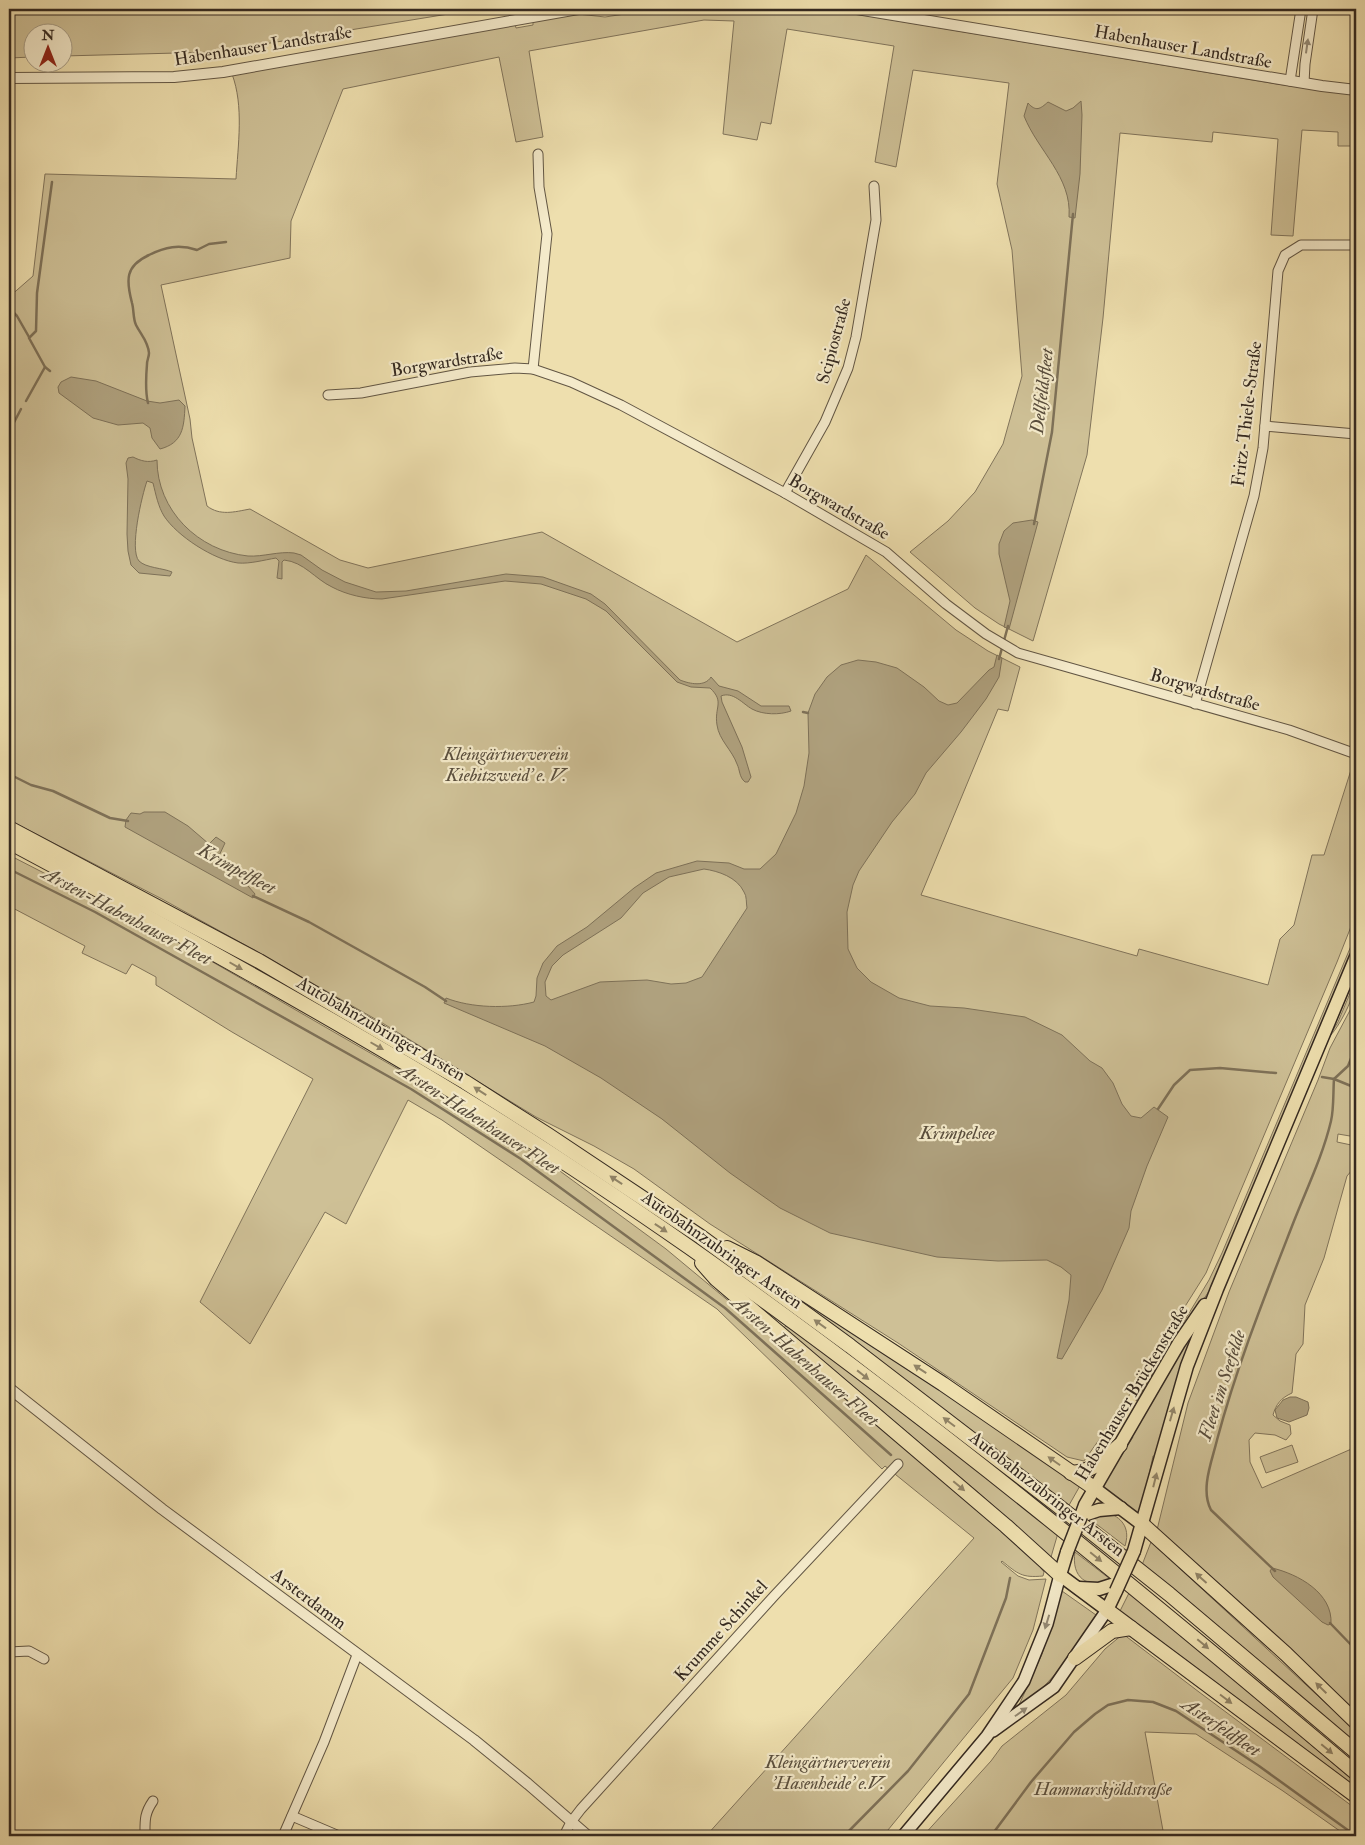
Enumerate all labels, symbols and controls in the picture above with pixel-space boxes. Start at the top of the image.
street label: Habenhauser Landstraße [172,20,354,71]
street label: Habenhauser Landstraße [1092,20,1274,74]
north arrow [22,22,72,72]
text: N [41,27,55,44]
one-way arrow [1304,38,1312,54]
street label: Scipiostraße [812,295,857,386]
street label: Fritz-Thiele-Straße [1227,340,1267,488]
street label: Borgwardstraße [389,342,505,382]
water label: Dellfeldsfleet [1025,345,1059,436]
street label: Borgwardstraße [784,469,894,545]
street label: Borgwardstraße [1147,663,1263,717]
park label: Kleingärtnerverein Kiebitzweid' e. V. [442,743,569,787]
water label: Krimpelfleet [193,837,281,901]
water label: Arsten-Habenhauser Fleet [36,860,217,972]
one-way arrow [228,962,243,970]
street label: Autobahnzubringer Arsten [292,971,470,1087]
one-way arrow [370,1042,383,1051]
water label: Arsten-Habenhauser Fleet [392,1057,566,1181]
one-way arrow [473,1086,486,1096]
water label: Krimpelsee [918,1121,995,1145]
one-way arrow [609,1175,623,1185]
street label: Autobahnzubringer Arsten [636,1185,807,1314]
one-way arrow [654,1223,668,1233]
water label: Arsten-Habenhauser Fleet [725,1289,885,1433]
street label: Habenhauser Brückenstraße [1070,1300,1194,1485]
one-way arrow [814,1318,827,1329]
water label: Fleet im Seefelde [1193,1326,1251,1444]
one-way arrow [913,1364,927,1374]
one-way arrow [856,1370,869,1381]
one-way arrow [1169,1406,1177,1421]
one-way arrow [943,1417,956,1427]
street label: Autobahnzubringer Arsten [964,1425,1129,1562]
one-way arrow [1047,1456,1061,1466]
one-way arrow [1151,1472,1159,1487]
one-way arrow [952,1480,965,1491]
one-way arrow [1090,1551,1103,1562]
street label: Arsterdamm [266,1563,351,1635]
one-way arrow [1196,1572,1208,1584]
street label: Krumme Schinkel [669,1575,773,1687]
one-way arrow [1043,1615,1051,1630]
one-way arrow [1196,1638,1208,1650]
one-way arrow [1315,1682,1327,1694]
water label: Asterfeldfleet [1175,1691,1266,1763]
one-way arrow [1219,1694,1232,1705]
one-way arrow [1014,1707,1028,1717]
one-way arrow [1320,1743,1333,1754]
park label: Kleingärtnerverein 'Hasenheide' e.V. [764,1751,891,1795]
park label: Hammarskjöldstraße [1033,1778,1173,1801]

